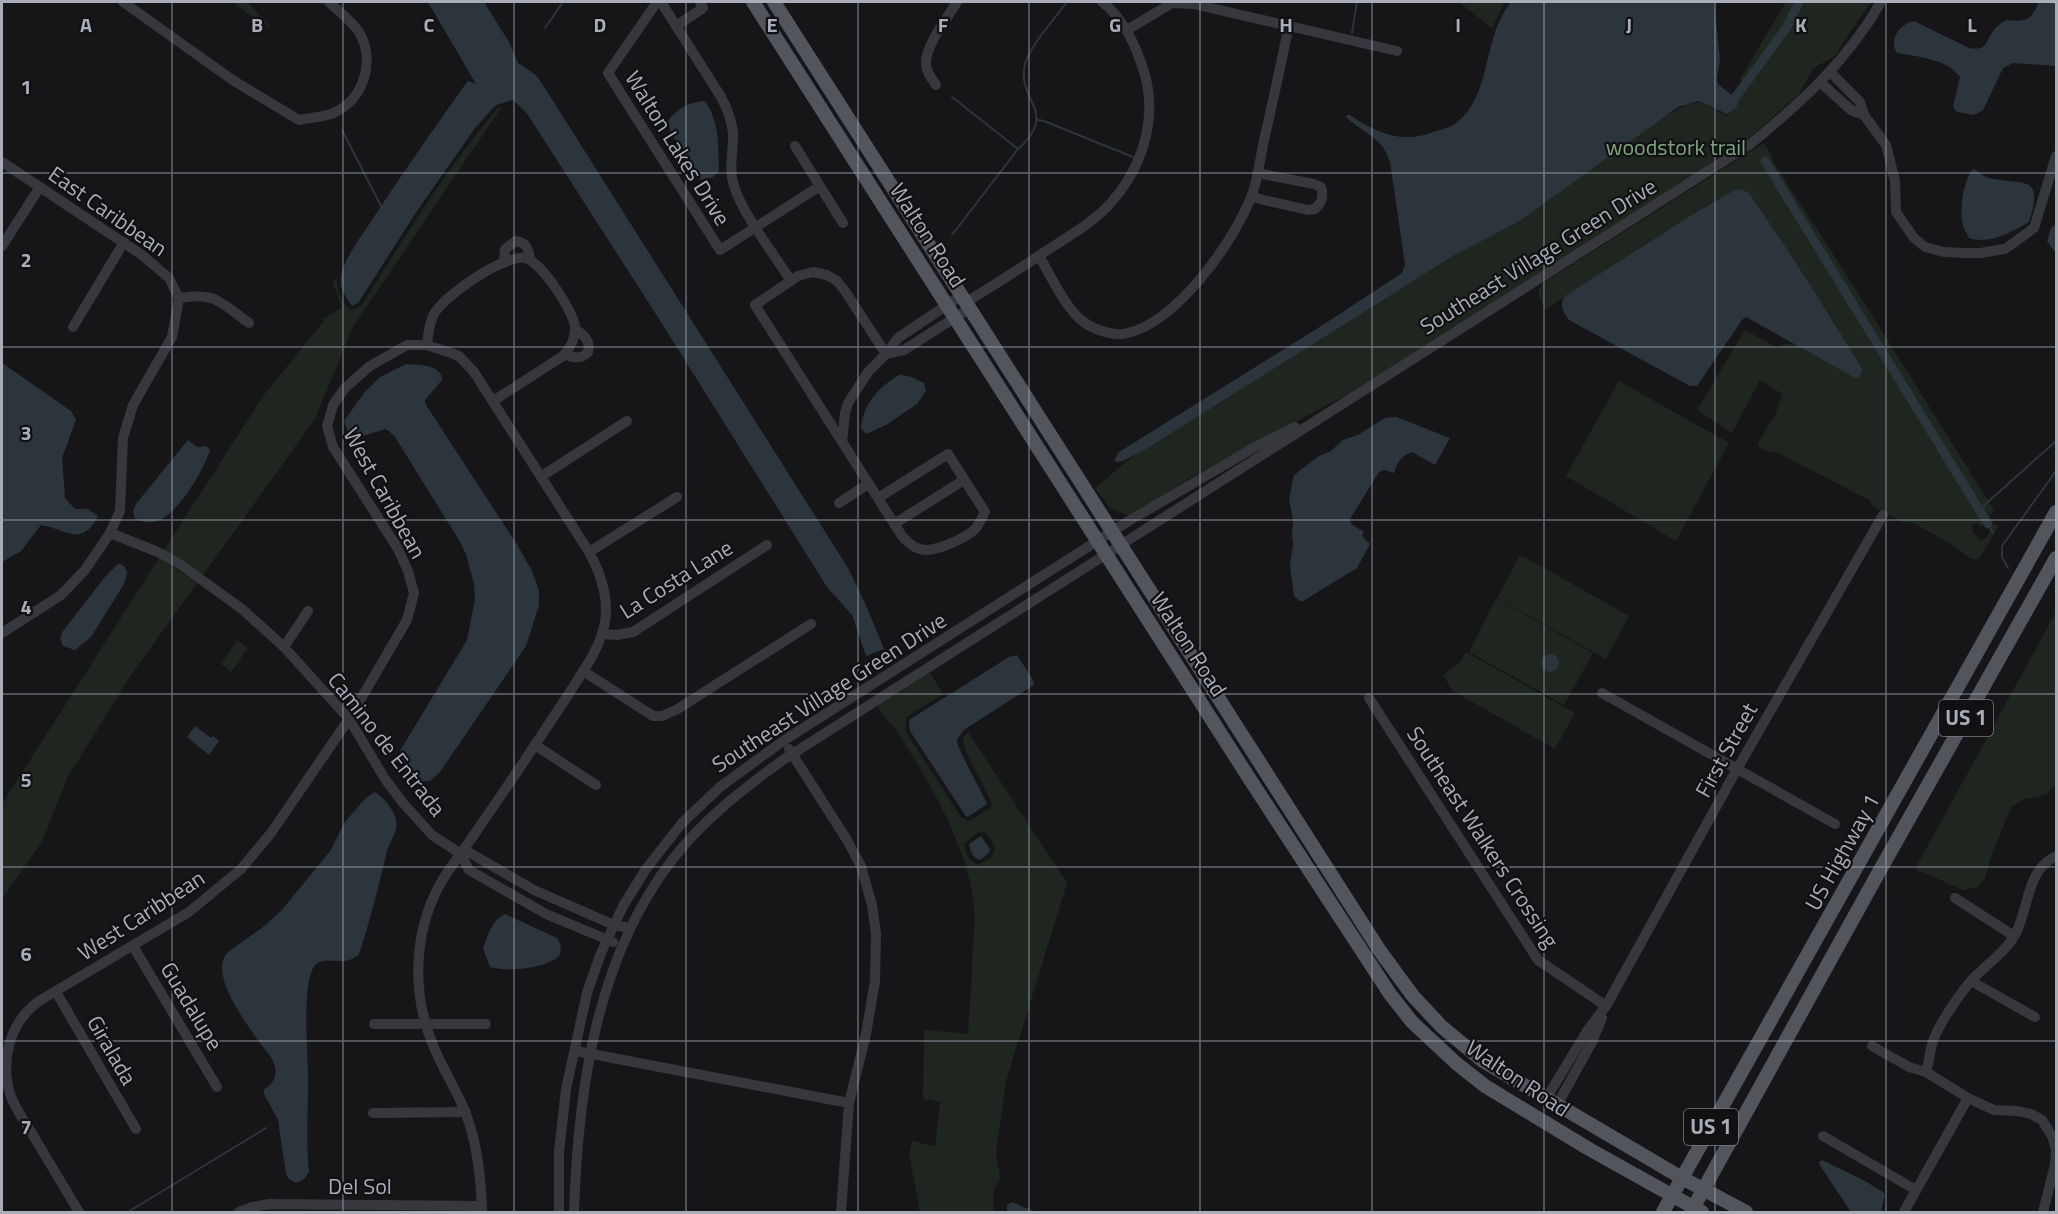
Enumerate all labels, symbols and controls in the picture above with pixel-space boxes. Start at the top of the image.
text: A [80,9,92,40]
text: B [251,9,263,40]
text: C [424,9,435,40]
text: D [594,9,606,40]
text: E [766,9,778,40]
text: F [938,9,949,40]
text: G [1109,9,1121,40]
text: H [1279,9,1293,40]
text: I [1455,9,1461,40]
text: J [1626,9,1632,40]
text: K [1795,9,1807,40]
text: L [1967,9,1977,40]
street label: Walton Lakes Drive [617,64,739,232]
text: 1 [20,71,32,102]
park label: woodstork trail [1606,130,1746,164]
street label: East Caribbean [42,157,174,265]
street label: Southeast Village Green Drive [1413,169,1663,343]
street label: Walton Road [881,176,975,294]
text: 2 [20,244,32,275]
text: 3 [20,417,32,448]
street label: West Caribbean [335,421,435,565]
street label: La Costa Lane [613,531,739,627]
street label: Walton Road [1142,585,1236,703]
text: 4 [20,591,32,622]
street label: Southeast Village Green Drive [705,603,953,781]
street label: Camino de Entrada [320,665,454,823]
street label: First Street [1686,696,1766,804]
road number: US 1 [1939,700,1993,736]
street label: Southeast Walkers Crossing [1398,719,1568,955]
text: 5 [20,764,32,795]
street label: US Highway 1 [1796,787,1888,917]
street label: West Caribbean [71,861,211,969]
text: 6 [20,938,32,969]
street label: Guadalupe [152,955,232,1057]
street label: Giralada [78,1009,146,1091]
street label: Walton Road [1459,1031,1577,1125]
road number: US 1 [1684,1109,1738,1145]
text: 7 [20,1111,32,1142]
street label: Del Sol [328,1169,392,1203]

